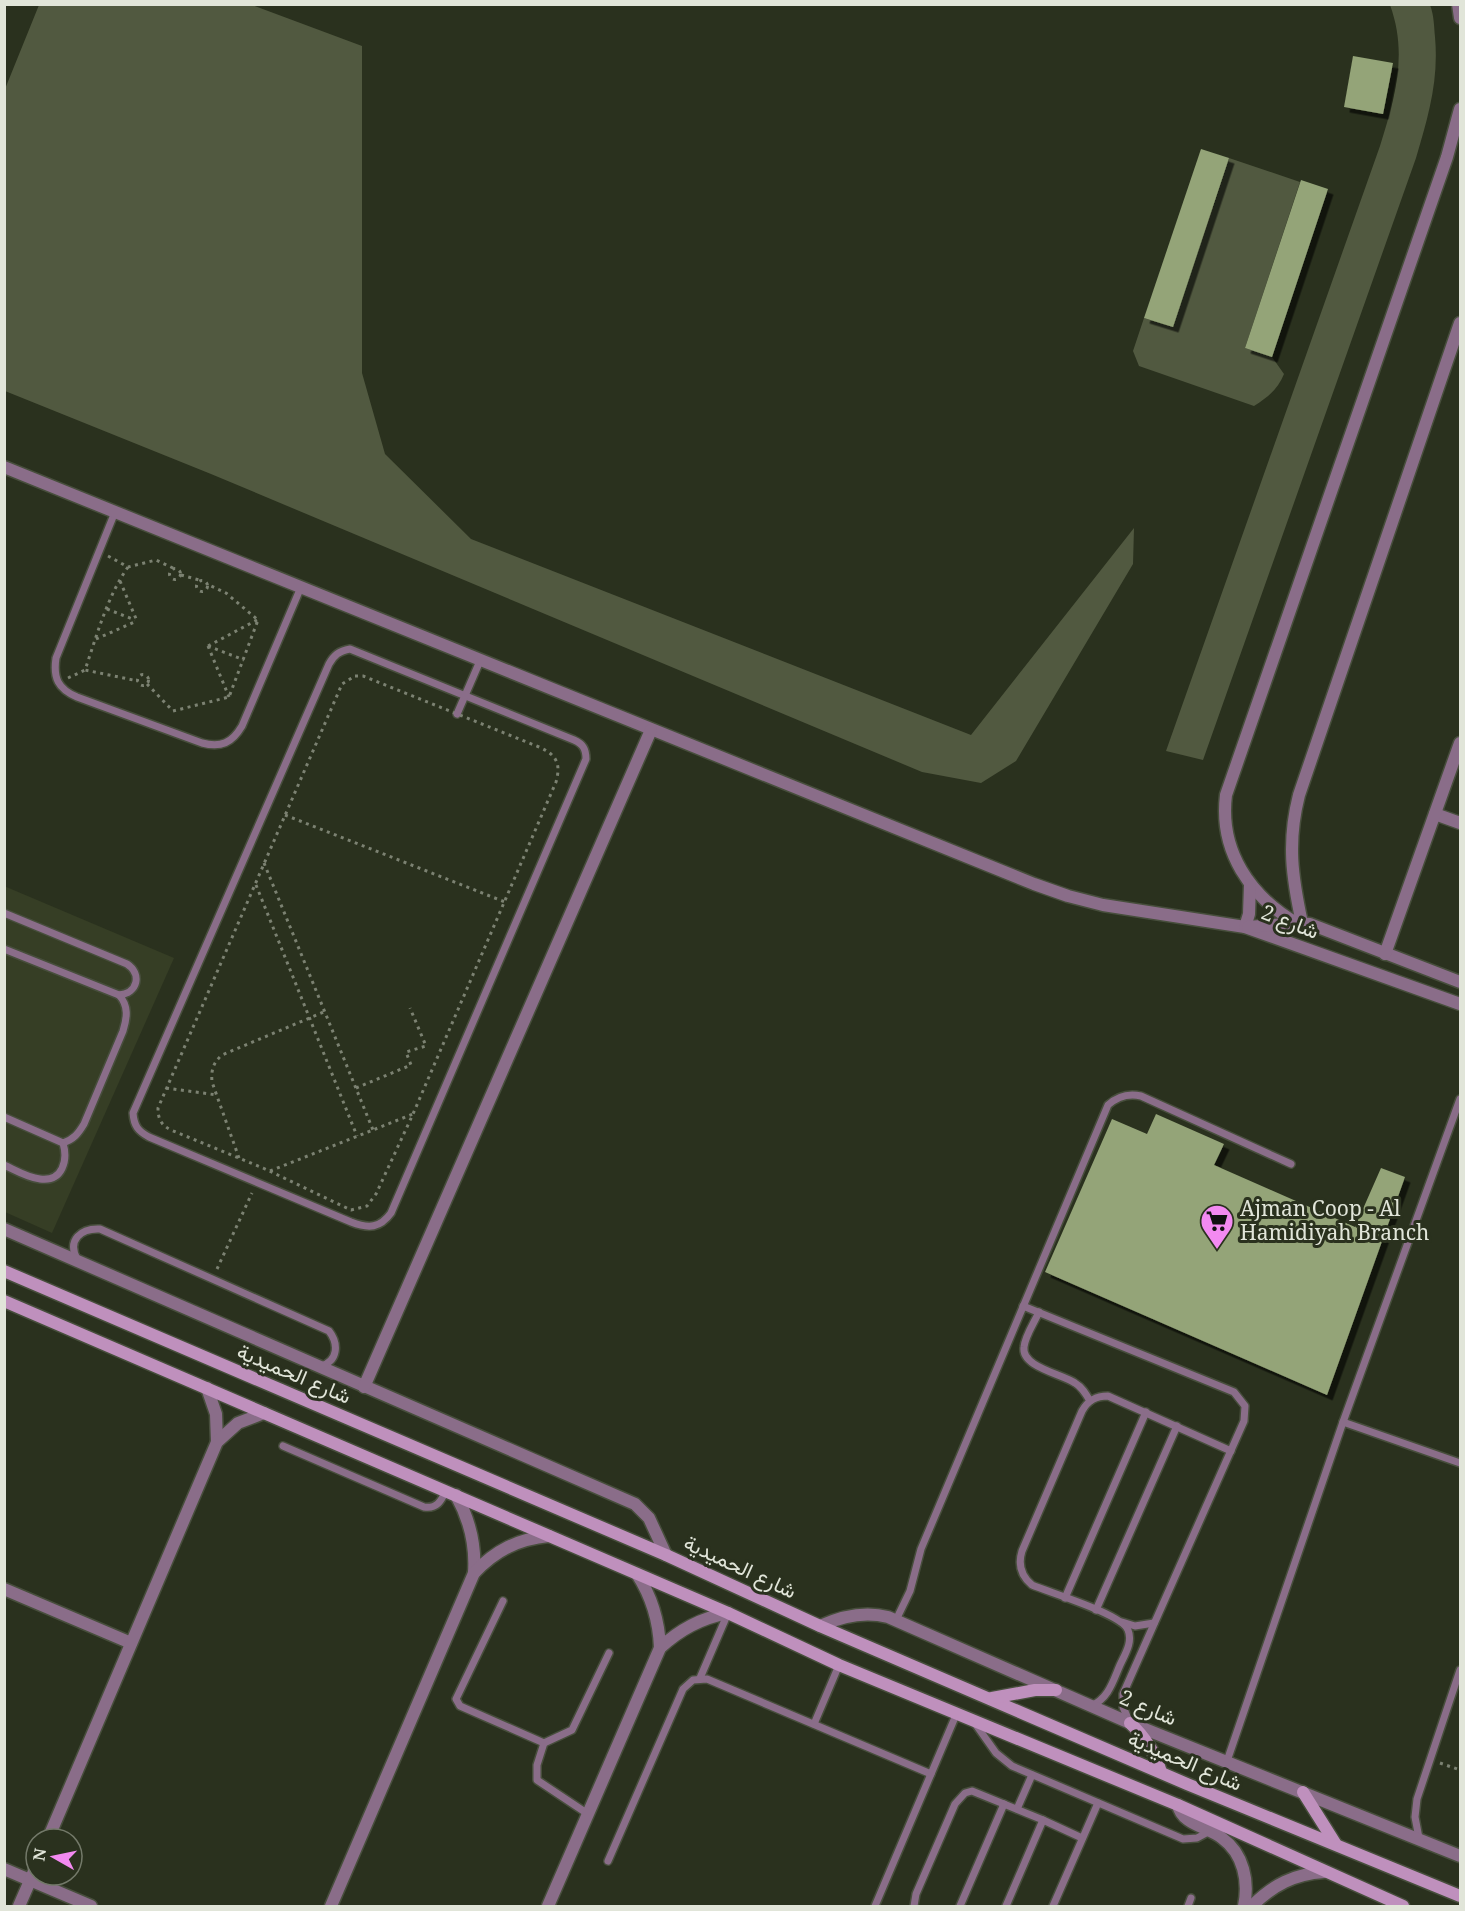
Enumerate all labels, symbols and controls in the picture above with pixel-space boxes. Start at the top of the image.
street label: شارع 2 [1257,897,1323,946]
place label: Ajman Coop - Al Hamidiyah Branch [1240,1194,1429,1246]
supermarket icon: Ajman Coop - Al Hamidiyah Branch [1199,1203,1235,1250]
street label: شارع الحميدية [233,1337,356,1411]
street label: شارع الحميدية [679,1528,801,1605]
street label: شارع 2 [1115,1683,1181,1733]
street label: شارع الحميدية [1124,1724,1247,1798]
north arrow [24,1827,84,1887]
text: N [27,1846,51,1863]

